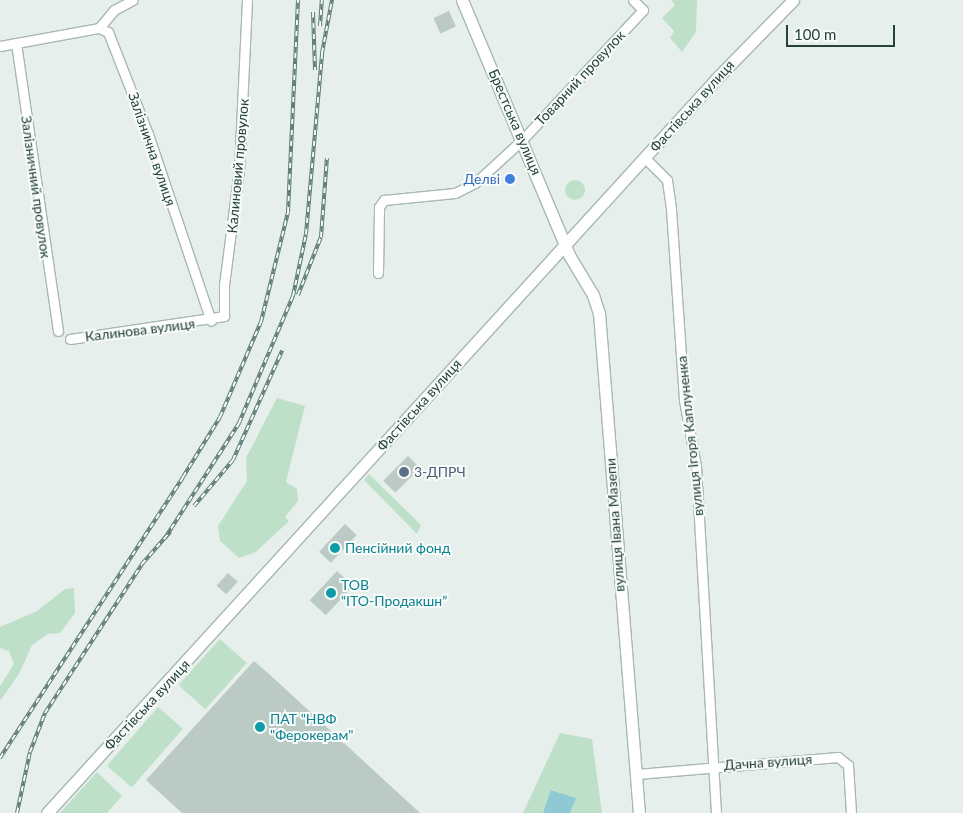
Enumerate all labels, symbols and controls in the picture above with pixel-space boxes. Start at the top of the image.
scale bar [788,15,897,47]
text: 100 m [794,25,836,43]
street label: Товарний провулок [532,27,628,129]
street label: Фастівська вулиця [646,57,738,155]
street label: Брестська вулиця [485,67,545,177]
street label: Залізнична вулиця [125,90,179,208]
street label: Калиновий провулок [224,98,252,234]
street label: Залізничний провулок [18,115,54,259]
place label: Делві [464,171,500,187]
marker: Делві [504,173,516,185]
street label: Калинова вулиця [84,315,196,345]
street label: вулиця Ігоря Каплуненка [673,355,707,517]
street label: Фастівська вулиця [373,356,465,454]
street label: вулиця Івана Мазепи [602,458,628,592]
place label: 3-ДПРЧ [414,464,466,480]
marker: 3-ДПРЧ [398,466,410,478]
place label: Пенсійний фонд [345,540,450,556]
marker: Пенсійний фонд [329,542,341,554]
place label: ТОВ “ІТО-Продакшн” [341,577,447,610]
marker: ТОВ “ІТО-Продакшн” [325,587,337,599]
street label: Фастівська вулиця [101,656,193,754]
place label: ПАТ "НВФ "Ферокерам" [270,711,353,744]
marker: ПАТ "НВФ "Ферокерам" [254,721,266,733]
street label: Дачна вулиця [723,751,813,773]

